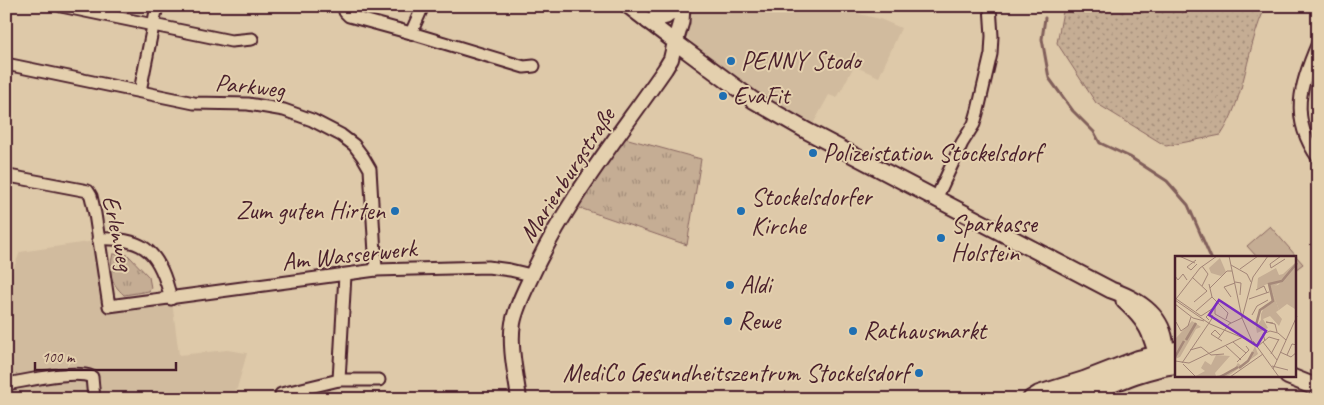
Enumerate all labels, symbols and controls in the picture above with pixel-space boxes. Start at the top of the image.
place label: PENNY Stodo [741,45,864,77]
marker: PENNY Stodo [725,55,737,67]
street label: Parkweg [214,66,287,106]
place label: EvaFit [733,80,792,112]
marker: EvaFit [717,90,729,102]
street label: Marienburgstraße [512,100,623,248]
place label: Polizeistation Stockelsdorf [823,137,1046,169]
marker: Polizeistation Stockelsdorf [807,147,819,159]
place label: Stockelsdorfer Kirche [751,181,874,242]
street label: Erlenweg [94,193,142,275]
place label: Zum guten Hirten [236,195,386,227]
marker: Zum guten Hirten [389,205,401,217]
marker: Stockelsdorfer Kirche [735,205,747,217]
place label: Sparkasse Holstein [951,208,1039,269]
street label: Am Wasserwerk [280,232,420,278]
marker: Sparkasse Holstein [935,232,947,244]
inset map [1175,256,1296,378]
place label: Aldi [740,269,775,301]
marker: Aldi [724,279,736,291]
place label: Rewe [738,305,782,337]
marker: Rewe [722,315,734,327]
place label: Rathausmarkt [863,315,989,347]
marker: Rathausmarkt [847,325,859,337]
scale bar [35,340,176,372]
text: 100 m [42,348,76,367]
place label: MediCo Gesundheitszentrum Stockelsdorf [563,357,914,389]
marker: MediCo Gesundheitszentrum Stockelsdorf [913,367,925,379]

